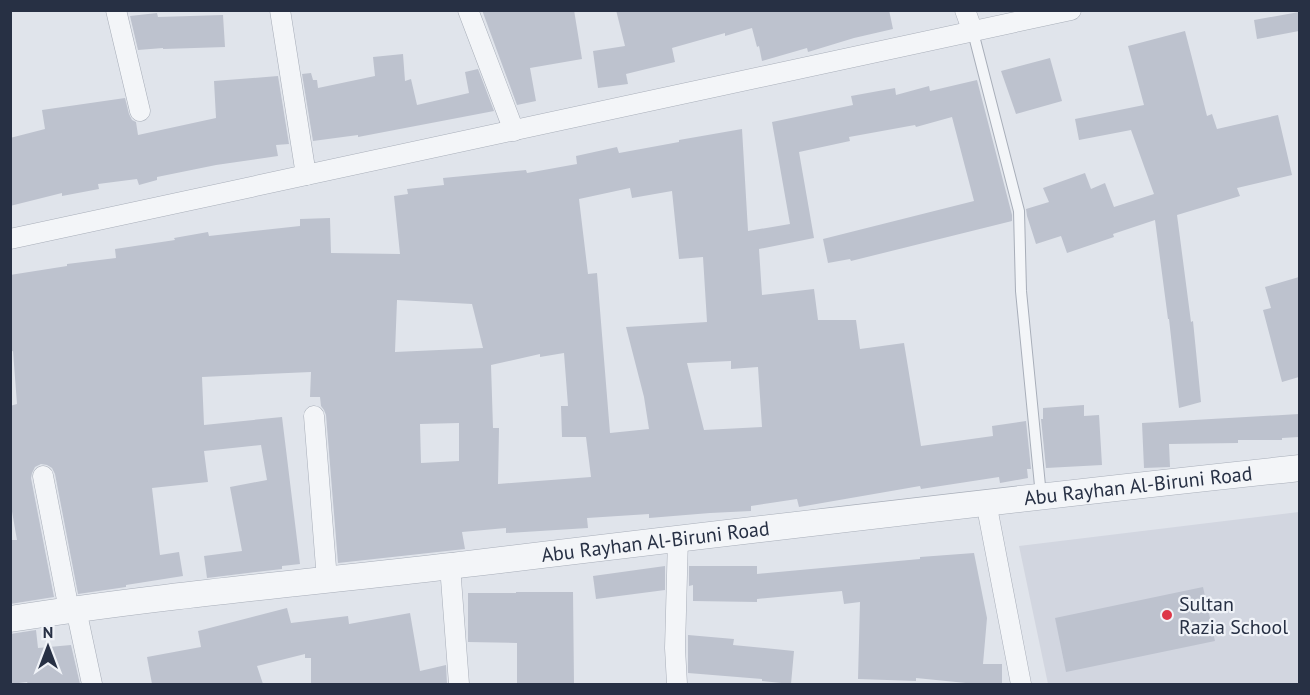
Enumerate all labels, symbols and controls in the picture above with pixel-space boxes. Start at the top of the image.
street label: Abu Rayhan Al-Biruni Road [1023,460,1254,511]
street label: Abu Rayhan Al-Biruni Road [540,515,771,568]
place label: Sultan Razia School [1179,591,1288,640]
marker: Sultan Razia School [1160,608,1174,622]
north arrow [18,617,78,677]
text: N [43,622,53,642]

